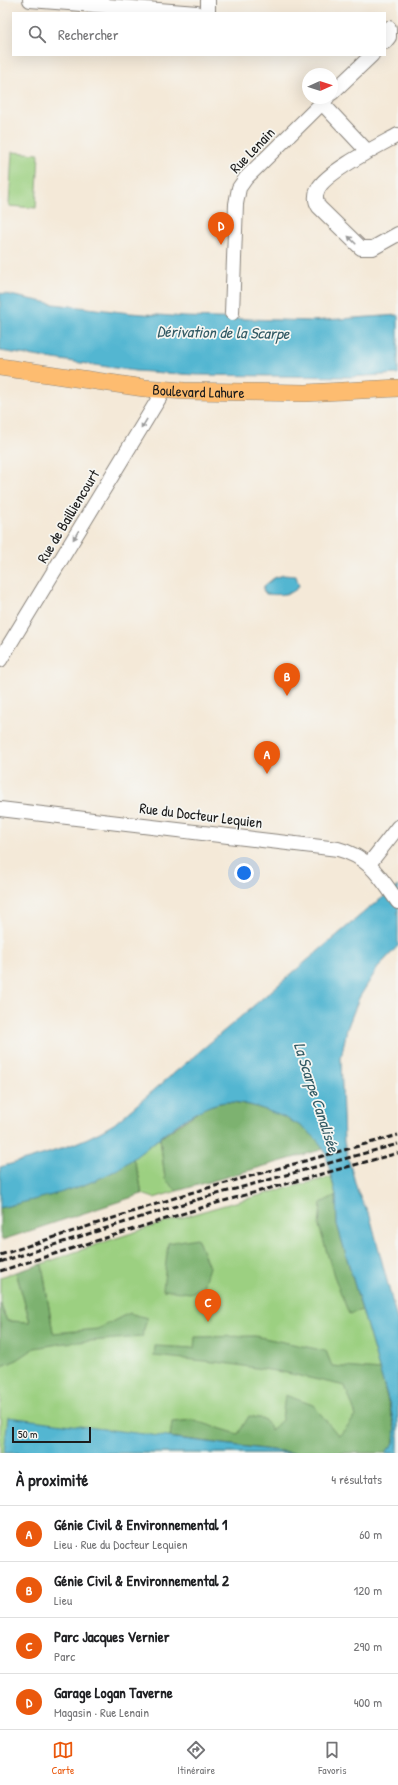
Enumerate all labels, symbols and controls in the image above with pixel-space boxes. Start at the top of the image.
search box [12,12,386,56]
icon: search [26,23,48,45]
text: Rechercher [58,24,119,45]
north arrow [302,68,338,104]
street label: Rue Lenain [225,122,279,178]
pin: D [208,212,234,245]
one-way arrow [347,235,357,245]
water label: Dérivation de la Scarpe [157,320,290,344]
street label: Boulevard Lahure [152,378,245,402]
one-way arrow [141,418,148,430]
street label: Rue de Bailliencourt [32,465,105,567]
one-way arrow [73,529,80,541]
pin: B [274,663,300,696]
pin: A [254,741,280,774]
street label: Rue du Docteur Lequien [138,797,264,833]
your location [234,863,254,883]
water label: La Scarpe Canalisée [289,1039,345,1155]
pin: C [195,1289,221,1322]
scale bar [12,1425,91,1444]
text: 50 m [18,1427,38,1441]
text: À proximité [16,1468,88,1491]
text: 4 résultats [331,1470,382,1488]
text: Génie Civil & Environnemental 1 [54,1514,228,1535]
text: A [26,1525,32,1543]
text: 60 m [359,1525,382,1543]
text: Lieu · Rue du Docteur Lequien [54,1535,188,1553]
text: Génie Civil & Environnemental 2 [54,1570,229,1591]
text: B [26,1581,32,1599]
text: 120 m [354,1581,382,1599]
text: Lieu [54,1591,72,1609]
text: Parc Jacques Vernier [54,1626,170,1647]
text: C [25,1637,33,1655]
text: 290 m [353,1637,382,1655]
text: Parc [54,1647,75,1665]
text: Garage Logan Taverne [54,1682,173,1703]
text: D [26,1693,32,1711]
text: 400 m [354,1693,382,1711]
text: Magasin · Rue Lenain [54,1703,149,1721]
tab: Carte [52,1739,74,1777]
tab: Itinéraire [177,1739,215,1777]
tab: Favoris [318,1739,346,1777]

